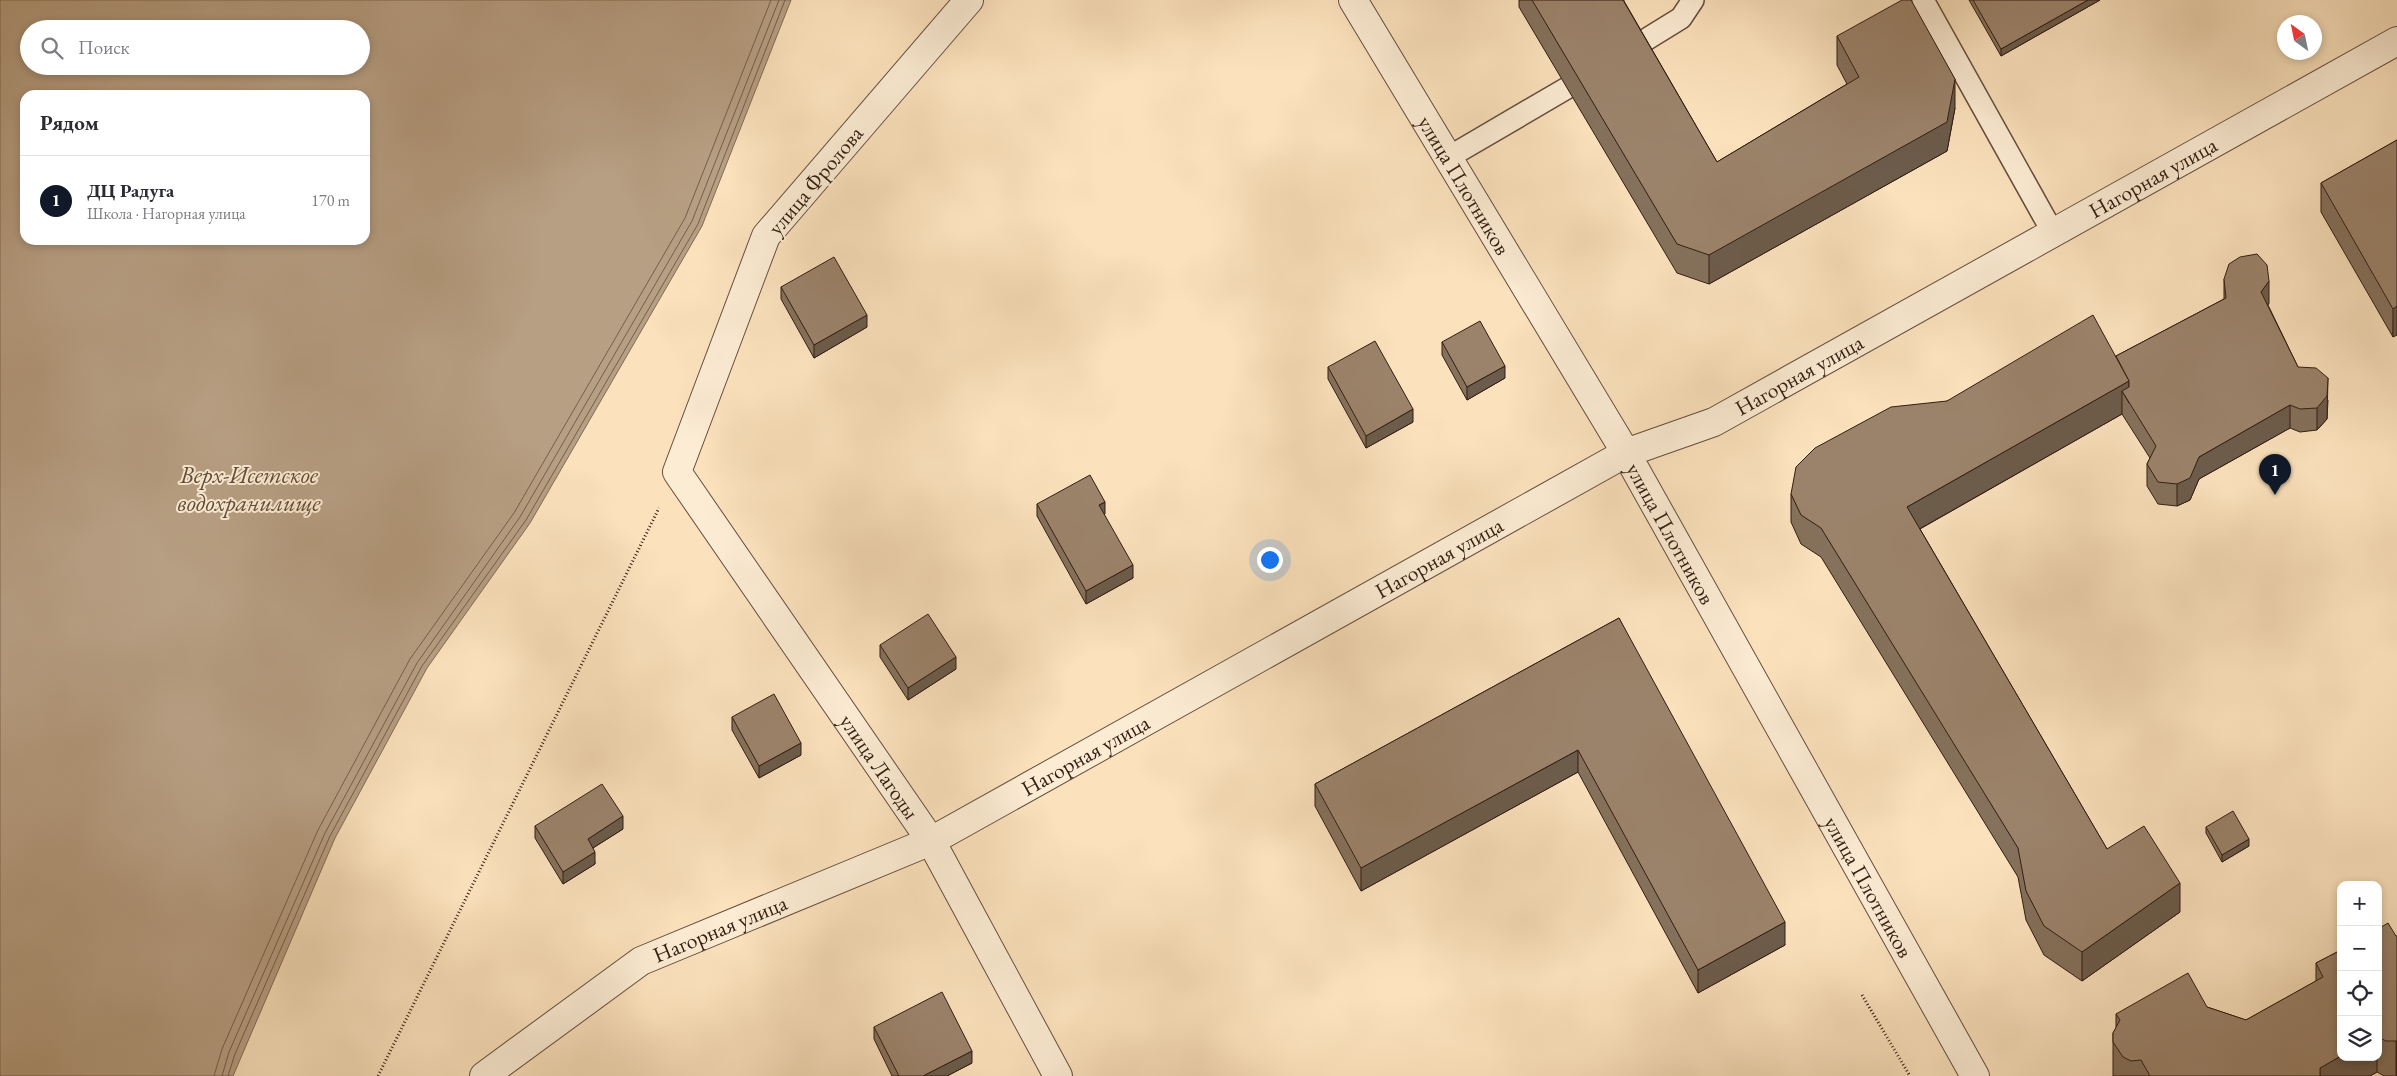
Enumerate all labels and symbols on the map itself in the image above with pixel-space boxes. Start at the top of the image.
north arrow [2277,15,2322,60]
street label: улица Плотников [1411,110,1517,260]
street label: улица Фролова [761,120,870,241]
street label: Нагорная улица [2084,130,2222,225]
street label: Нагорная улица [1730,328,1869,422]
pin: 1 [2259,454,2291,495]
street label: улица Плотников [1619,458,1722,610]
water label: Верх-Исетское водохранилище [178,459,321,518]
street label: Нагорная улица [1370,510,1509,605]
your location [1257,547,1283,573]
street label: улица Лагоды [833,708,926,825]
street label: Нагорная улица [1016,708,1155,803]
street label: улица Плотников [1817,811,1920,963]
street label: Нагорная улица [649,888,792,969]

